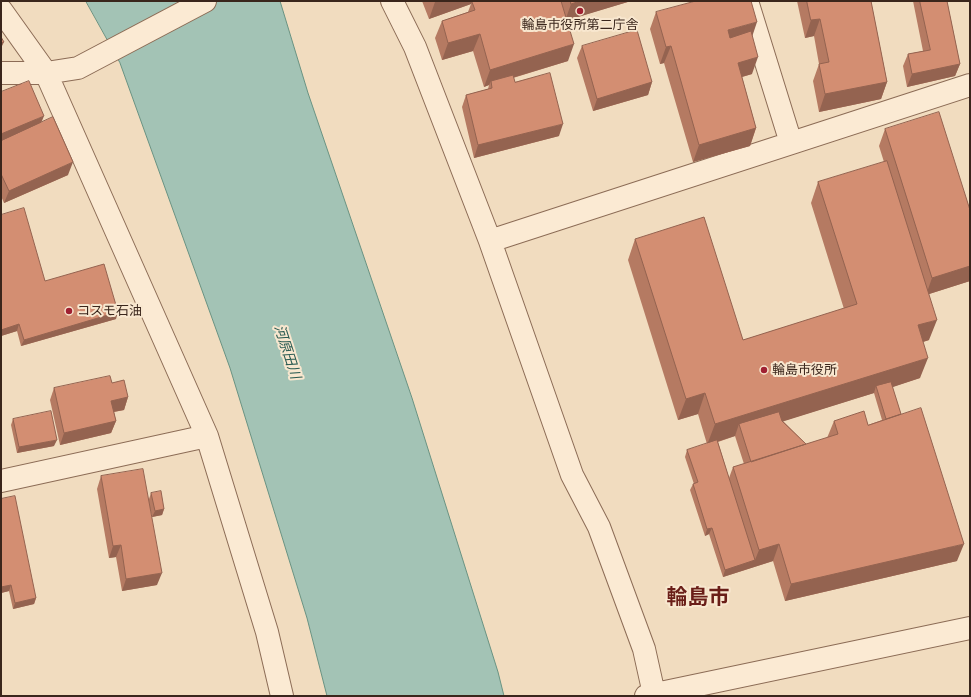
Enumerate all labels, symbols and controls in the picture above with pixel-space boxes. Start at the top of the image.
marker: 輪島市役所第二庁舎 [575,6,585,16]
place label: 輪島市役所第二庁舎 [522,17,638,33]
place label: コスモ石油 [77,303,142,319]
marker: コスモ石油 [64,306,74,316]
water label: 河原田川 [270,323,304,381]
place label: 輪島市役所 [772,362,837,378]
marker: 輪島市役所 [759,365,769,375]
district label: 輪島市 [667,585,729,611]

